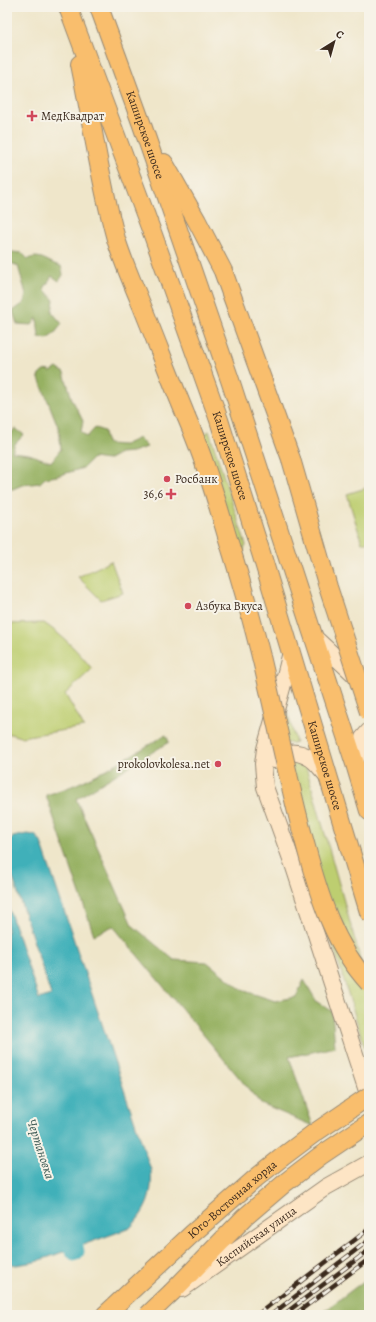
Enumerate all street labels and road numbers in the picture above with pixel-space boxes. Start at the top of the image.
street label: Каширское шоссе [122,88,168,181]
street label: Каширское шоссе [208,409,252,502]
street label: Каширское шоссе [304,719,346,812]
street label: Юго-Восточная хорда [184,1156,281,1242]
street label: Каспийская улица [213,1202,300,1270]

